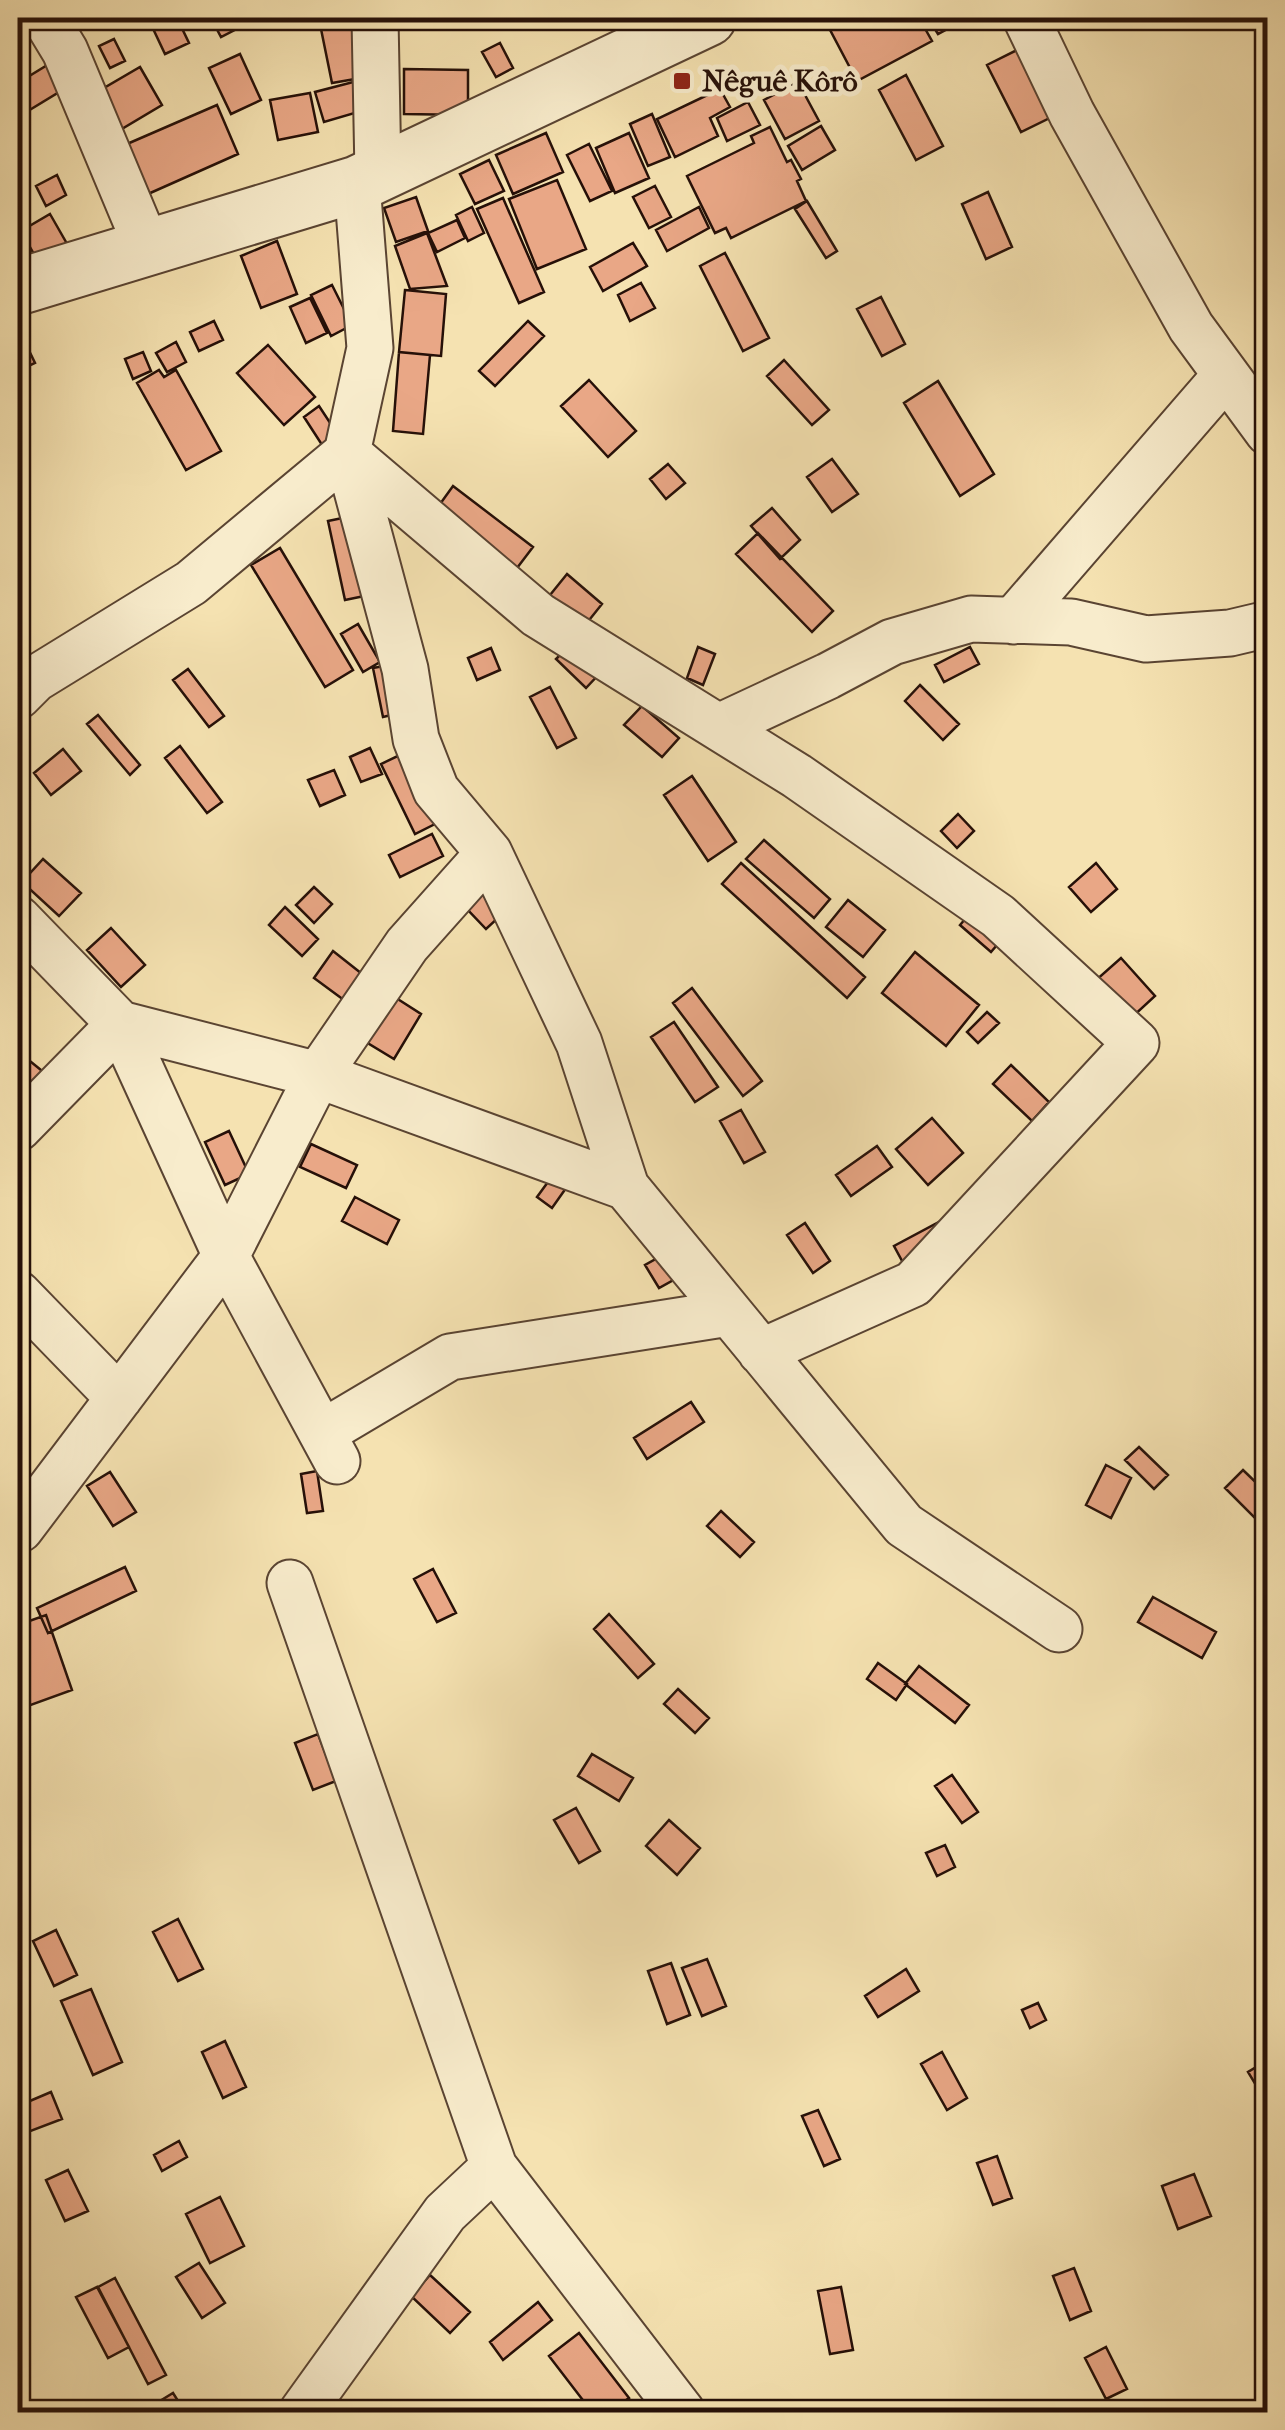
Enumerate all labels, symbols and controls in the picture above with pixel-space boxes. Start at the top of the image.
place label: Nêguê Kôrô [702,64,858,99]
marker: Nêguê Kôrô [671,70,693,92]

